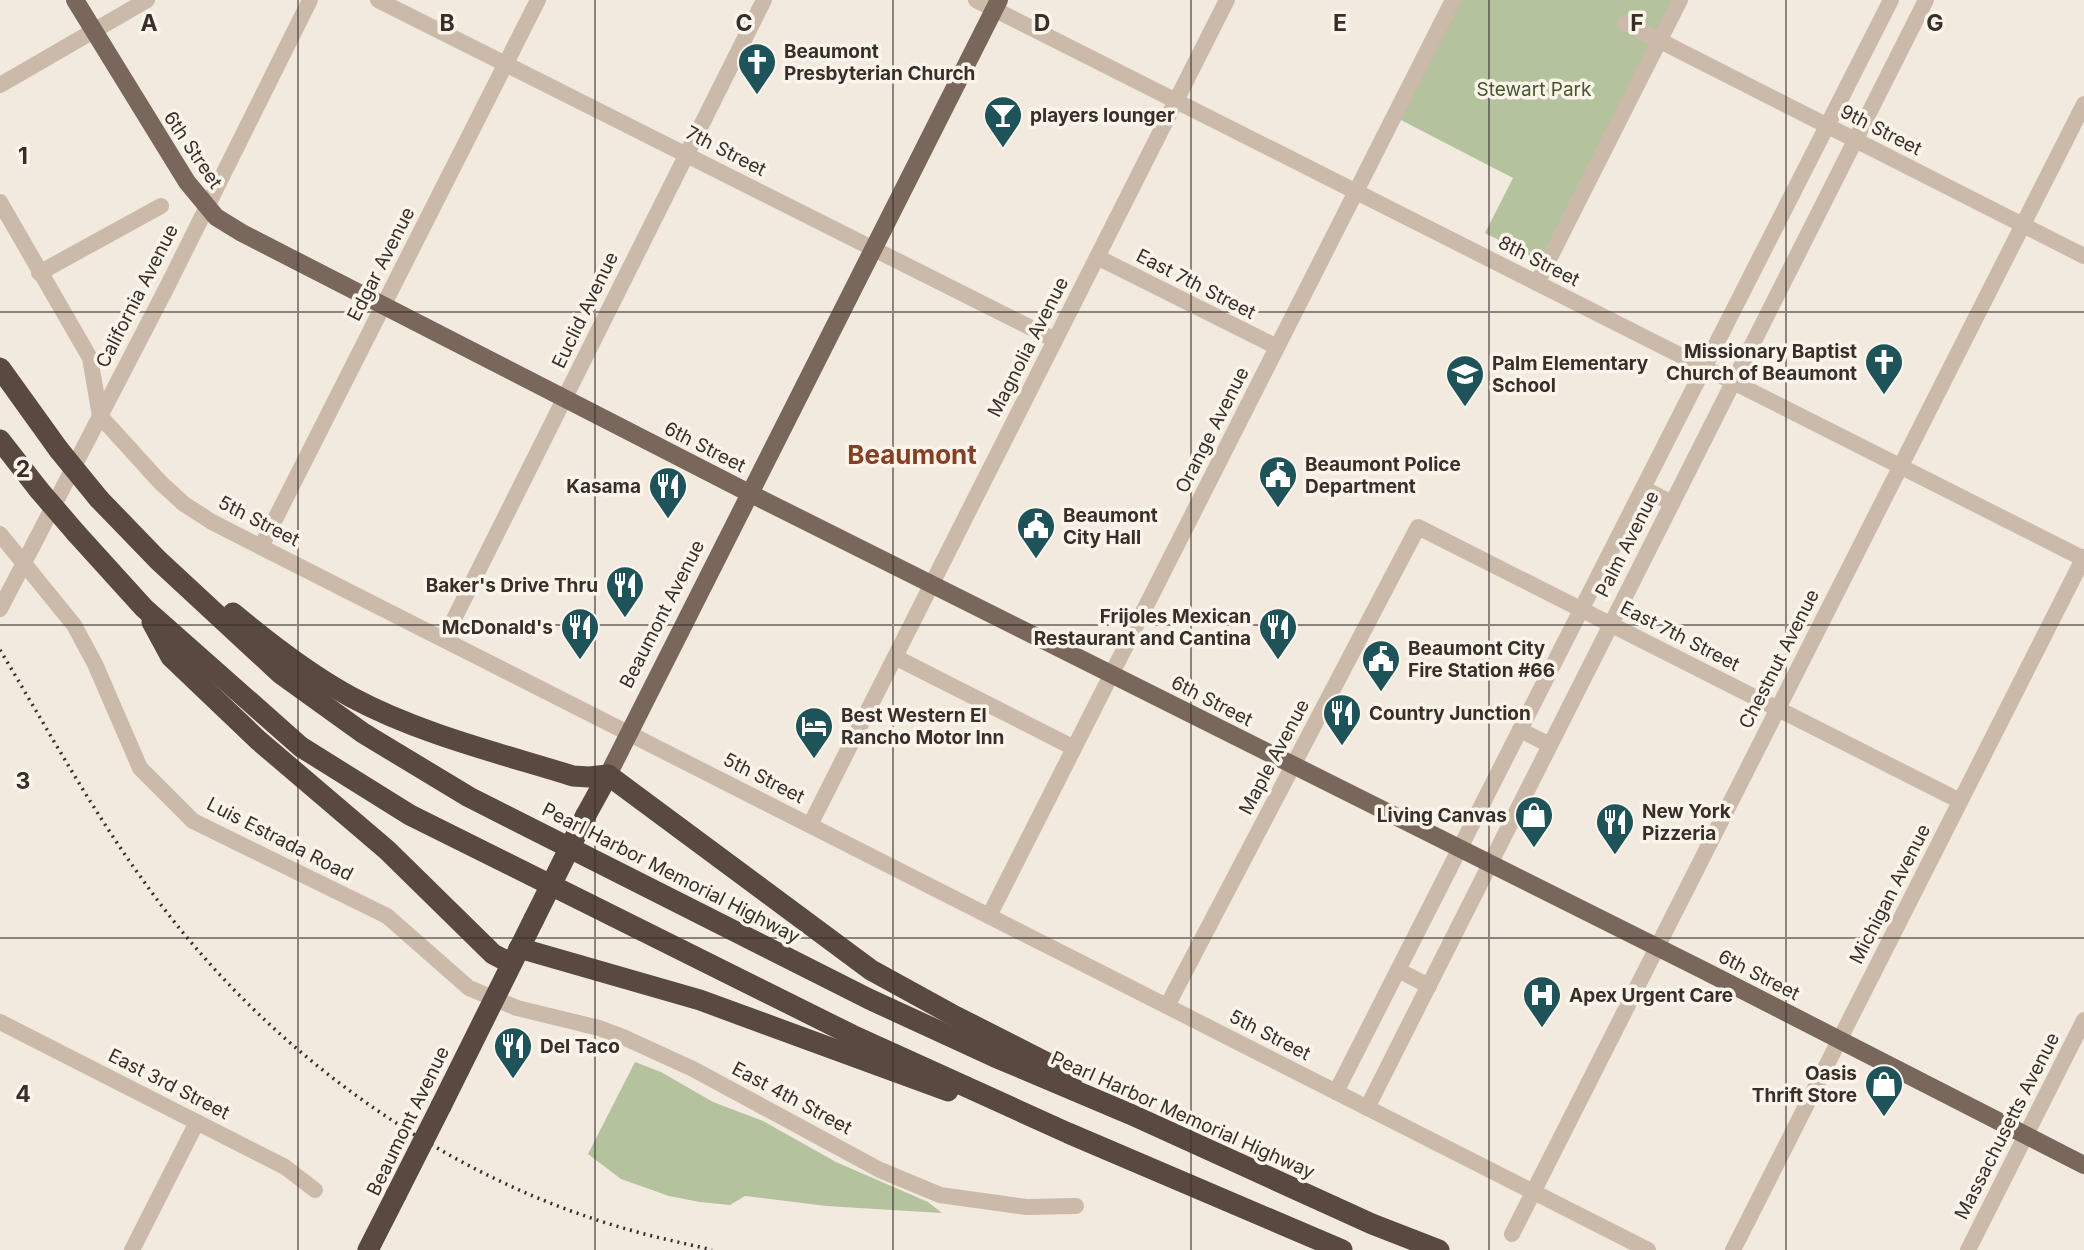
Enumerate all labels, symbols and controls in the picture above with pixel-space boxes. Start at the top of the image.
text: A [140,9,158,37]
text: B [439,9,455,37]
text: C [735,9,753,37]
text: D [1034,9,1050,37]
text: E [1333,9,1347,37]
text: F [1630,9,1644,37]
text: G [1926,9,1944,37]
place label: Beaumont Presbyterian Church [784,40,975,85]
church icon: Beaumont Presbyterian Church [736,41,778,96]
park label: Stewart Park [1477,78,1592,101]
bar icon: players lounger [982,94,1024,149]
street label: 9th Street [1836,100,1926,160]
place label: players lounger [1030,104,1175,127]
street label: 6th Street [159,107,227,193]
street label: 7th Street [682,121,770,181]
text: 1 [18,142,28,170]
street label: Edgar Avenue [342,203,420,325]
street label: California Avenue [91,221,183,371]
street label: 8th Street [1494,231,1584,291]
street label: East 7th Street [1132,244,1260,324]
street label: Euclid Avenue [547,248,623,372]
street label: Magnolia Avenue [983,273,1073,421]
place label: Missionary Baptist Church of Beaumont [1666,340,1857,385]
church icon: Missionary Baptist Church of Beaumont [1863,341,1905,396]
place label: Palm Elementary School [1492,352,1649,397]
school or university icon: Palm Elementary School [1444,353,1486,408]
street label: Orange Avenue [1170,363,1254,497]
street label: 6th Street [660,417,750,477]
district label: Beaumont [847,439,977,470]
place label: Beaumont Police Department [1305,453,1461,498]
public building icon: Beaumont Police Department [1257,454,1299,509]
text: 2 [16,455,30,483]
restaurant icon: Kasama [647,465,689,520]
place label: Kasama [566,475,641,498]
street label: Palm Avenue [1590,487,1664,601]
street label: 5th Street [215,491,303,551]
place label: Beaumont City Hall [1063,504,1158,549]
public building icon: Beaumont City Hall [1015,505,1057,560]
street label: Beaumont Avenue [615,536,709,692]
restaurant icon: Baker's Drive Thru [604,564,646,619]
place label: Baker's Drive Thru [426,574,598,597]
street label: Chestnut Avenue [1734,586,1824,732]
street label: East 7th Street [1616,596,1744,676]
place label: Frijoles Mexican Restaurant and Cantina [1034,605,1251,650]
restaurant icon: McDonald's [559,606,601,661]
restaurant icon: Frijoles Mexican Restaurant and Cantina [1257,606,1299,661]
place label: McDonald's [442,616,553,639]
place label: Beaumont City Fire Station #66 [1408,637,1555,682]
public building icon: Beaumont City Fire Station #66 [1360,638,1402,693]
street label: 6th Street [1167,671,1257,731]
restaurant icon: Country Junction [1321,692,1363,747]
street label: Maple Avenue [1234,695,1314,819]
place label: Country Junction [1369,702,1531,725]
place label: Best Western El Rancho Motor Inn [841,704,1004,749]
hotel icon: Best Western El Rancho Motor Inn [793,705,835,760]
street label: 5th Street [720,748,808,808]
text: 3 [16,767,30,795]
street label: Luis Estrada Road [203,792,357,886]
shop icon: Living Canvas [1513,794,1555,849]
street label: Pearl Harbor Memorial Highway [538,798,804,948]
place label: New York Pizzeria [1642,800,1731,845]
restaurant icon: New York Pizzeria [1594,801,1636,856]
place label: Living Canvas [1377,804,1507,827]
street label: Michigan Avenue [1845,820,1935,968]
street label: 6th Street [1714,945,1804,1005]
hospital icon: Apex Urgent Care [1521,974,1563,1029]
place label: Apex Urgent Care [1569,984,1733,1007]
street label: 5th Street [1226,1005,1314,1065]
restaurant icon: Del Taco [492,1025,534,1080]
street label: Massachusetts Avenue [1950,1029,2064,1223]
place label: Del Taco [540,1035,620,1058]
street label: Beaumont Avenue [362,1043,454,1199]
street label: East 3rd Street [105,1044,233,1124]
street label: Pearl Harbor Memorial Highway [1048,1046,1319,1184]
street label: East 4th Street [728,1057,856,1139]
place label: Oasis Thrift Store [1752,1062,1857,1107]
shop icon: Oasis Thrift Store [1863,1063,1905,1118]
text: 4 [15,1080,31,1108]

